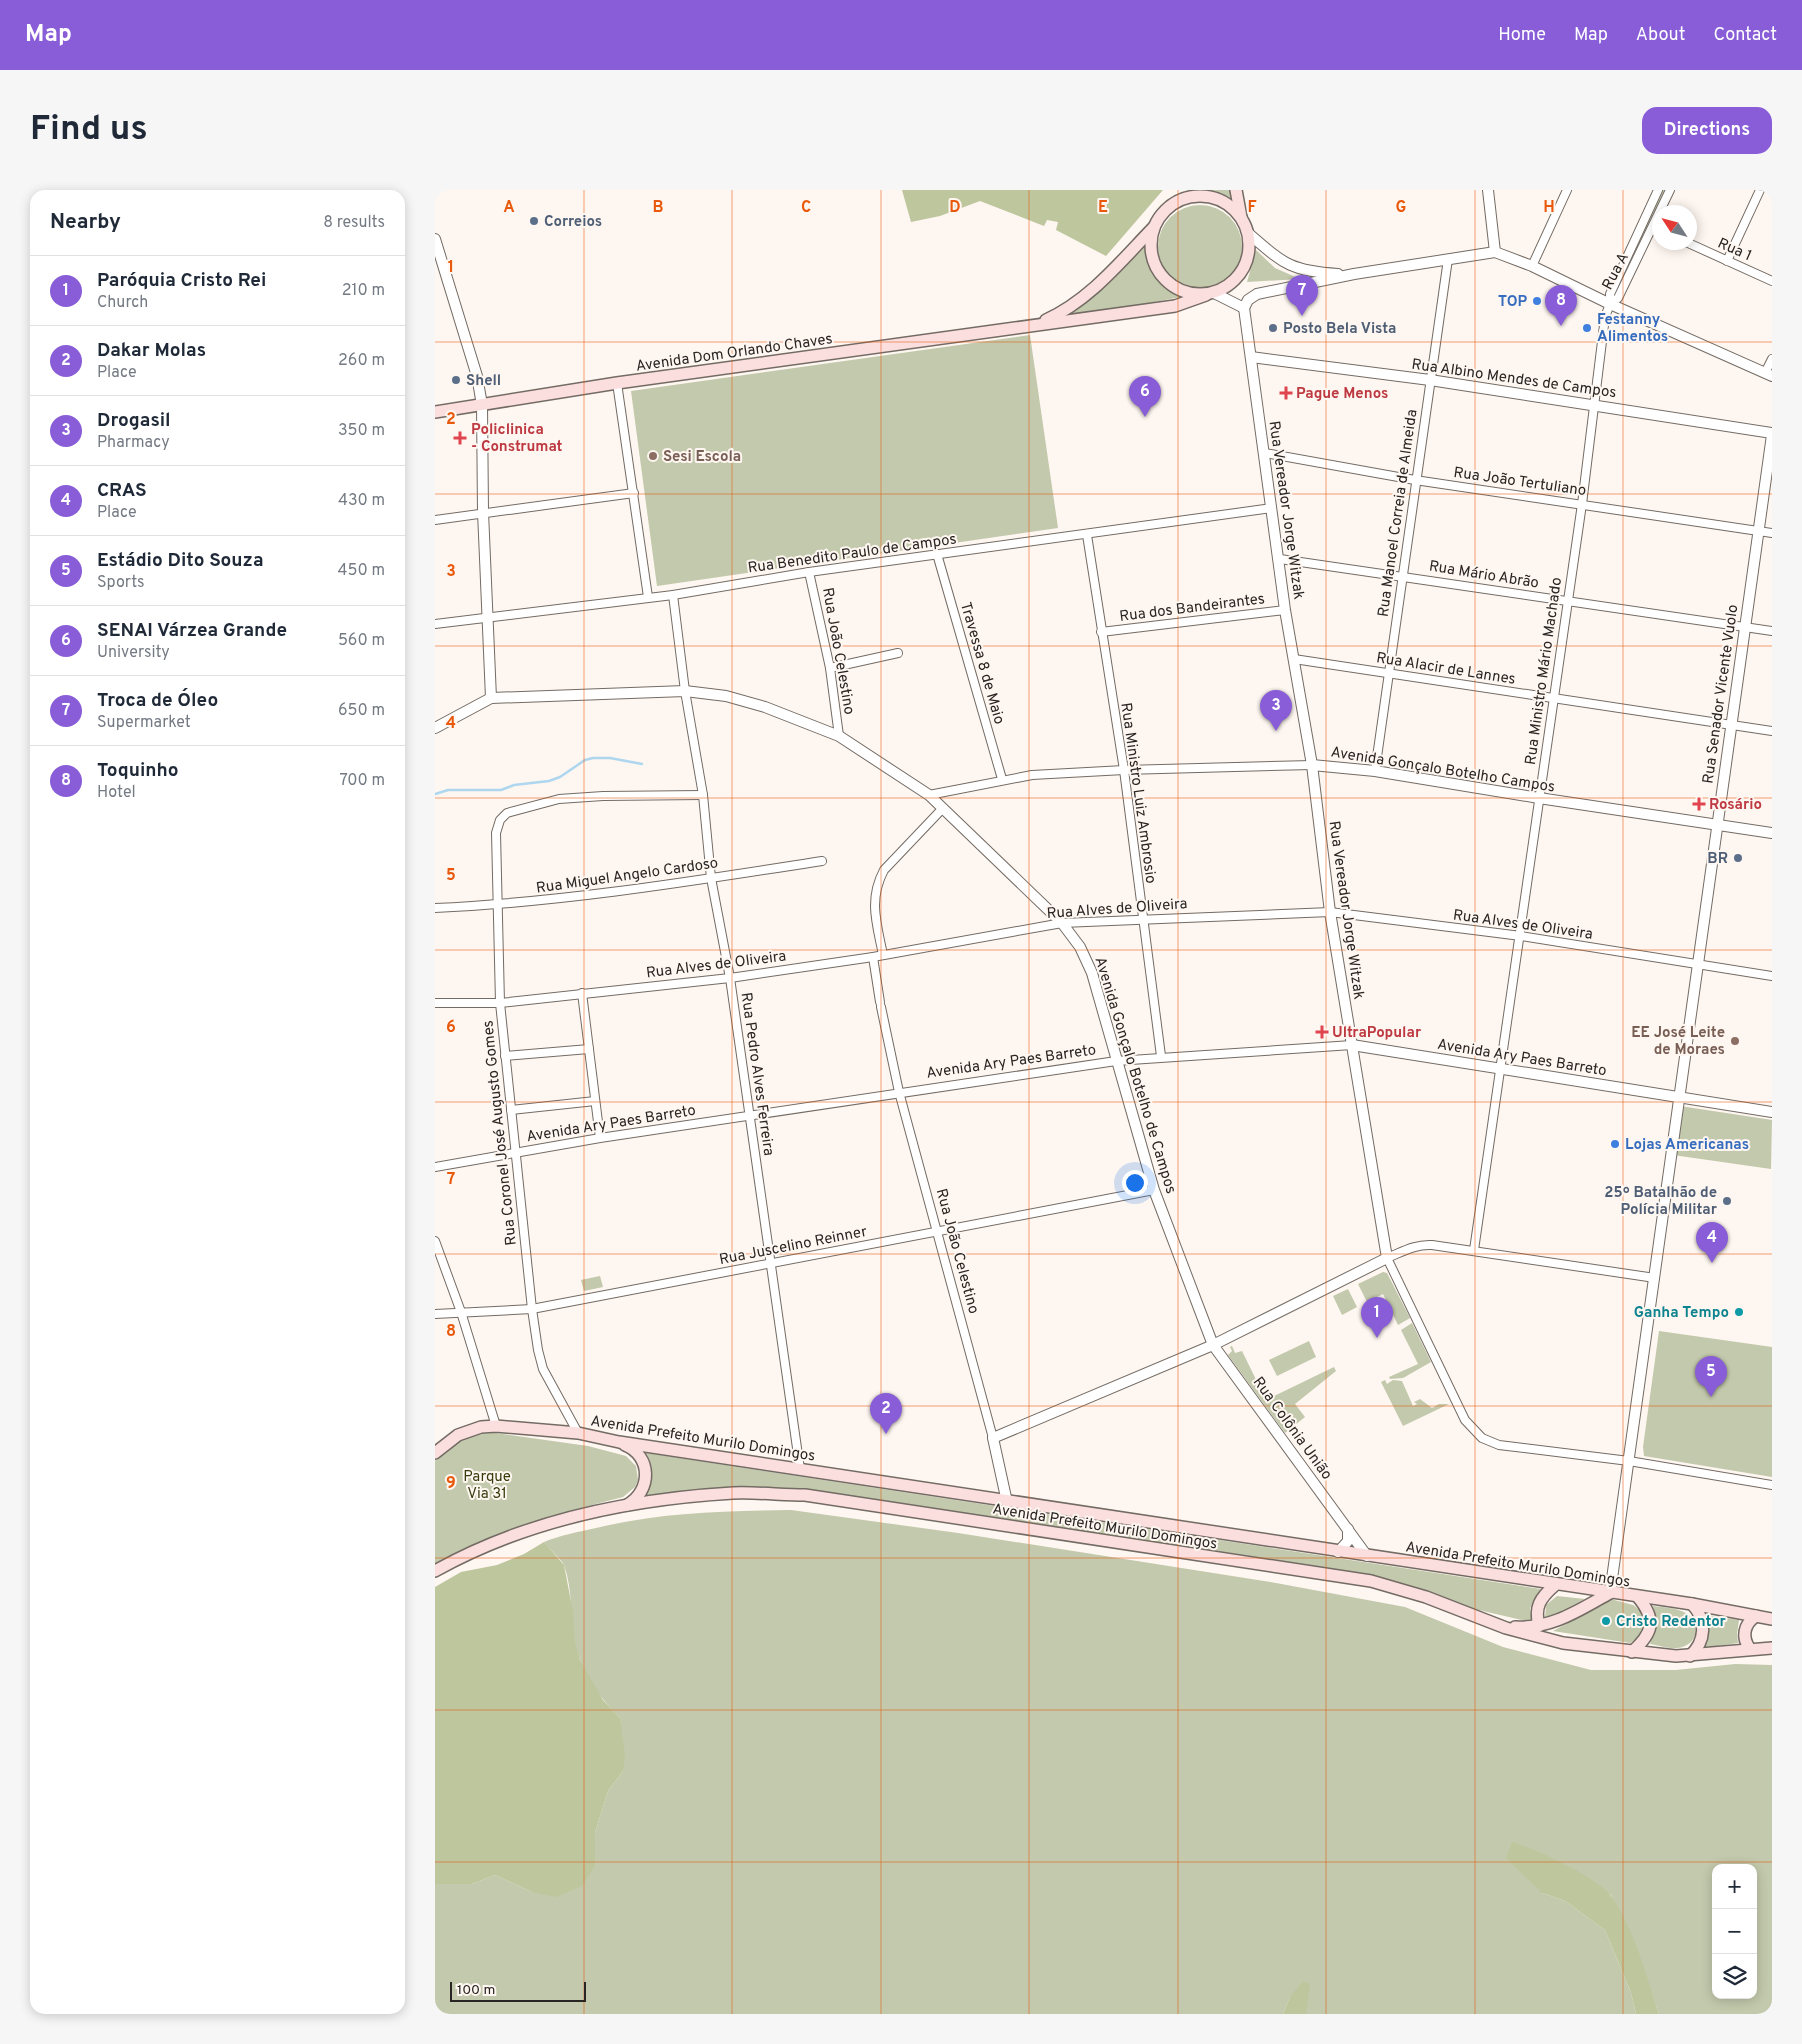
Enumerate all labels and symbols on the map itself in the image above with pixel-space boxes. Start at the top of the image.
text: A [503,198,515,218]
text: B [652,198,664,218]
text: C [801,198,811,218]
text: D [949,198,961,218]
text: E [1098,198,1108,218]
text: F [1247,198,1257,218]
text: G [1396,198,1406,218]
text: H [1543,198,1555,218]
north arrow [1652,205,1697,250]
place label: Correios [544,213,602,232]
marker: Correios [528,215,540,227]
street label: Rua 1 [1714,235,1754,266]
street label: Rua A [1599,250,1634,294]
text: 1 [448,258,454,278]
pin: 7 [1286,275,1318,316]
pin: 8 [1545,285,1577,326]
place label: TOP [1498,293,1527,312]
marker: TOP [1531,295,1543,307]
place label: Festanny Alimentos [1597,311,1668,347]
place label: Posto Bela Vista [1283,320,1396,339]
marker: Posto Bela Vista [1267,322,1279,334]
marker: Festanny Alimentos [1581,322,1593,334]
street label: Avenida Dom Orlando Chaves [635,330,834,377]
street label: Rua Albino Mendes de Campos [1410,356,1617,403]
place label: Shell [466,372,501,391]
marker: Shell [450,374,462,386]
pin: 6 [1129,376,1161,417]
place label: Pague Menos [1296,385,1388,404]
marker: Pague Menos [1280,387,1292,399]
street label: Rua Manoel Correia de Almeida [1375,408,1422,618]
text: 2 [446,410,456,430]
street label: Rua Vereador Jorge Witzak [1264,420,1307,601]
place label: Policlinica - Construmat [471,421,563,457]
marker: Policlinica - Construmat [453,431,467,445]
place label: Sesi Escola [663,448,741,467]
marker: Sesi Escola [647,450,659,462]
street label: Rua João Tertuliano [1452,464,1587,501]
street label: Rua Benedito Paulo de Campos [747,530,958,579]
street label: Rua Mário Abrão [1428,557,1540,594]
text: 3 [446,562,456,582]
street label: Rua Ministro Mário Machado [1522,576,1567,766]
street label: Rua João Celestino [817,586,858,716]
street label: Rua dos Bandeirantes [1118,590,1266,627]
street label: Travessa 8 de Maio [955,600,1008,727]
street label: Rua Senador Vicente Vuolo [1699,603,1743,785]
street label: Rua Alacir de Lannes [1375,649,1517,690]
pin: 3 [1260,690,1292,731]
street label: Rua Ministro Luiz Ambrosio [1115,702,1160,885]
text: 4 [446,714,456,734]
street label: Avenida Gonçalo Botelho Campos [1329,743,1556,798]
place label: Rosário [1709,796,1762,815]
marker: Rosário [1693,798,1705,810]
street label: Rua Vereador Jorge Witzak [1324,820,1367,1001]
place label: BR [1707,850,1728,869]
marker: BR [1732,852,1744,864]
street label: Rua Miguel Angelo Cardoso [535,854,719,899]
text: 5 [446,866,456,886]
street label: Rua Alves de Oliveira [1046,895,1188,924]
street label: Rua Alves de Oliveira [1452,906,1594,945]
street label: Rua Alves de Oliveira [645,947,787,984]
street label: Avenida Gonçalo Botelho de Campos [1089,955,1180,1196]
street label: Rua Pedro Alves Ferreira [736,991,777,1157]
text: 6 [446,1018,456,1038]
street label: Rua Coronel José Augusto Gomes [479,1019,522,1246]
place label: UltraPopular [1332,1024,1422,1043]
place label: EE José Leite de Moraes [1631,1024,1725,1060]
marker: UltraPopular [1316,1026,1328,1038]
marker: EE José Leite de Moraes [1729,1035,1741,1047]
street label: Avenida Ary Paes Barreto [1436,1036,1608,1081]
street label: Avenida Ary Paes Barreto [925,1041,1097,1084]
street label: Avenida Ary Paes Barreto [525,1102,697,1147]
place label: Lojas Americanas [1625,1136,1749,1155]
marker: Lojas Americanas [1609,1138,1621,1150]
text: 7 [447,1170,455,1190]
your location [1122,1170,1148,1196]
place label: 25º Batalhão de Polícia Militar [1604,1184,1718,1220]
street label: Rua João Celestino [931,1187,982,1316]
marker: 25º Batalhão de Polícia Militar [1721,1195,1733,1207]
pin: 4 [1696,1222,1728,1263]
street label: Rua Juscelino Reinner [718,1223,869,1270]
pin: 1 [1361,1297,1393,1338]
place label: Ganha Tempo [1634,1304,1729,1323]
marker: Ganha Tempo [1733,1306,1745,1318]
text: 8 [446,1322,456,1342]
pin: 5 [1695,1356,1727,1397]
street label: Rua Colônia União [1248,1374,1336,1484]
pin: 2 [870,1393,902,1434]
street label: Avenida Prefeito Murilo Domingos [589,1412,816,1467]
park label: Parque Via 31 [463,1468,511,1504]
text: 9 [446,1474,456,1494]
street label: Avenida Prefeito Murilo Domingos [991,1500,1218,1555]
street label: Avenida Prefeito Murilo Domingos [1404,1538,1631,1593]
place label: Cristo Redentor [1616,1613,1727,1632]
marker: Cristo Redentor [1600,1615,1612,1627]
scale bar [450,1979,586,2002]

